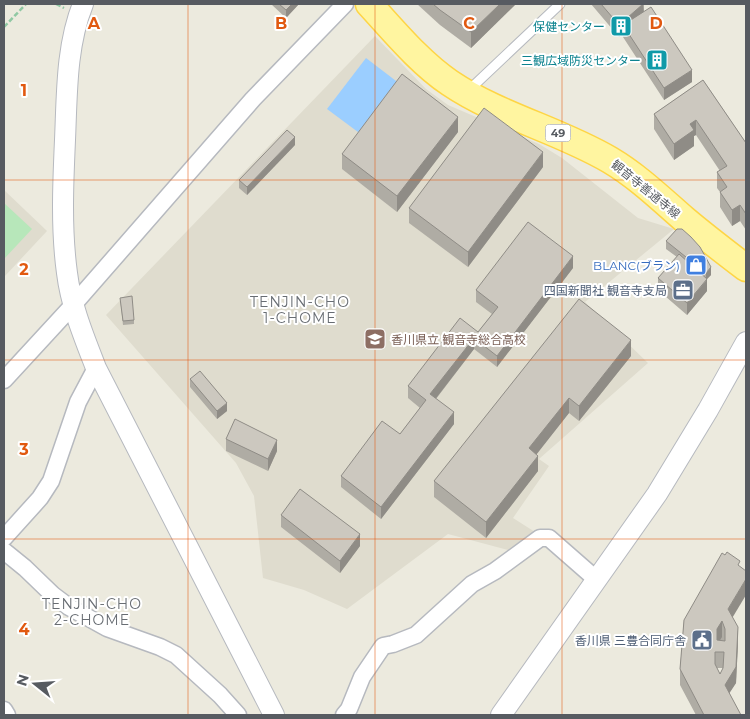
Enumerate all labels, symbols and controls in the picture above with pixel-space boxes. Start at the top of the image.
text: A [87,14,101,33]
text: B [275,14,287,33]
text: C [463,14,475,33]
building icon: 保健センター [609,14,633,38]
text: D [649,14,663,33]
place label: 保健センター [533,19,605,34]
building icon: 三観広域防災センター [645,48,669,72]
place label: 三観広域防災センター [521,53,641,68]
text: 1 [21,81,27,100]
road number: 49 [546,125,570,142]
street label: 観音寺善通寺線 [609,157,683,221]
shop icon: BLANC(ブラン) [684,253,708,277]
place label: BLANC(ブラン) [593,258,680,273]
text: 2 [19,260,29,279]
office icon: 四国新聞社 観音寺支局 [671,278,695,302]
place label: 四国新聞社 観音寺支局 [544,283,667,298]
district label: TENJIN-CHO 1-CHOME [250,293,350,327]
school or university icon: 香川県立 観音寺総合高校 [363,327,387,351]
place label: 香川県立 観音寺総合高校 [391,332,526,347]
text: 3 [18,440,29,459]
district label: TENJIN-CHO 2-CHOME [42,595,142,629]
text: 4 [18,620,30,639]
public building icon: 香川県 三豊合同庁舎 [690,628,714,652]
place label: 香川県 三豊合同庁舎 [575,633,686,648]
north arrow [10,659,60,709]
text: N [12,672,33,688]

